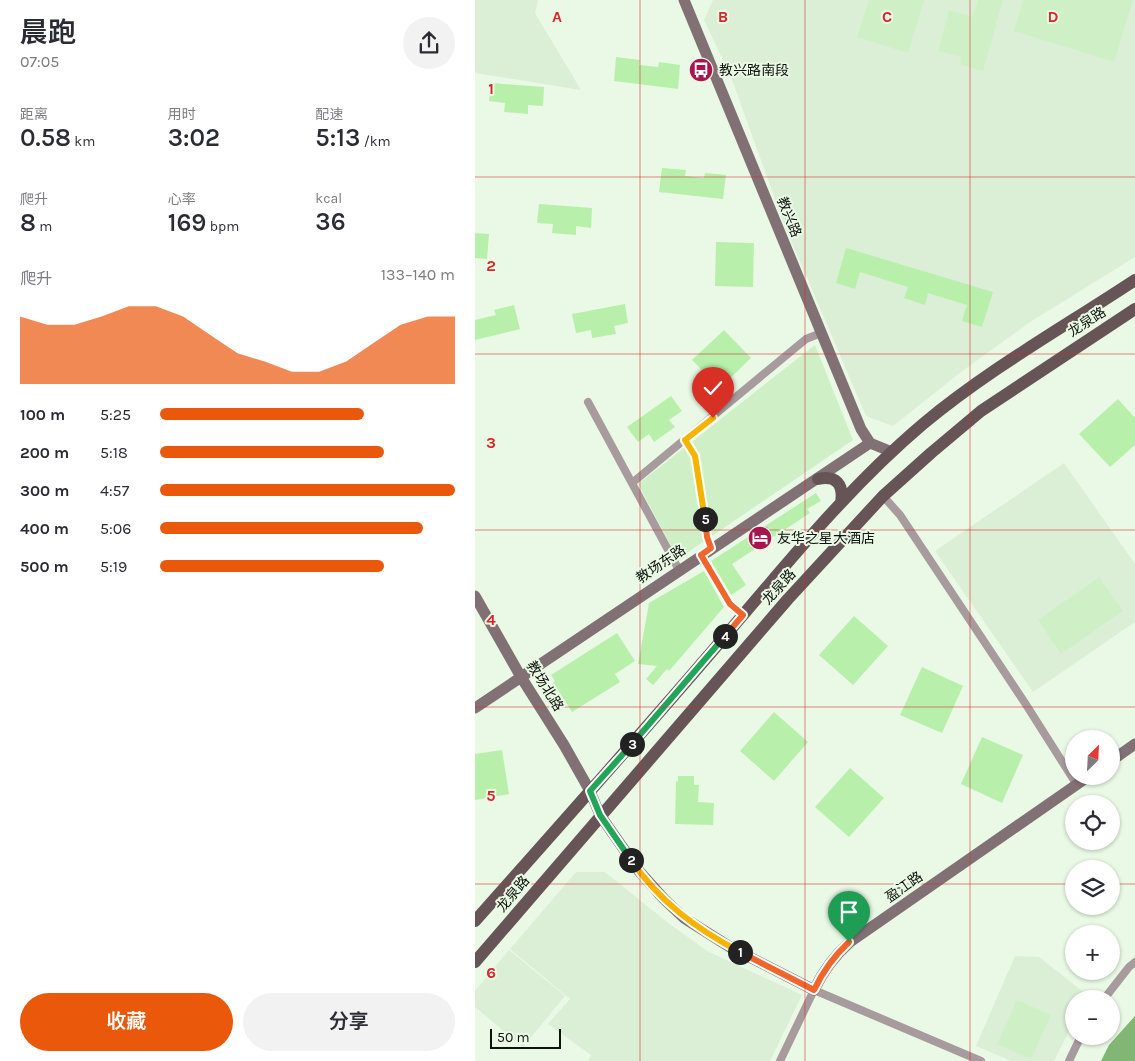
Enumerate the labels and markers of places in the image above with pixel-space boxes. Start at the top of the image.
bus stop icon: 教兴路南段 [688,57,714,83]
place label: 教兴路南段 [719,62,789,79]
pin [692,367,734,418]
pin: 5 [693,506,717,532]
hotel icon: 友华之星大酒店 [747,525,773,551]
place label: 友华之星大酒店 [777,530,875,547]
pin: 4 [713,624,737,648]
pin: 3 [619,732,645,756]
pin: 2 [619,848,643,872]
pin [828,891,870,942]
pin: 1 [727,940,753,964]

